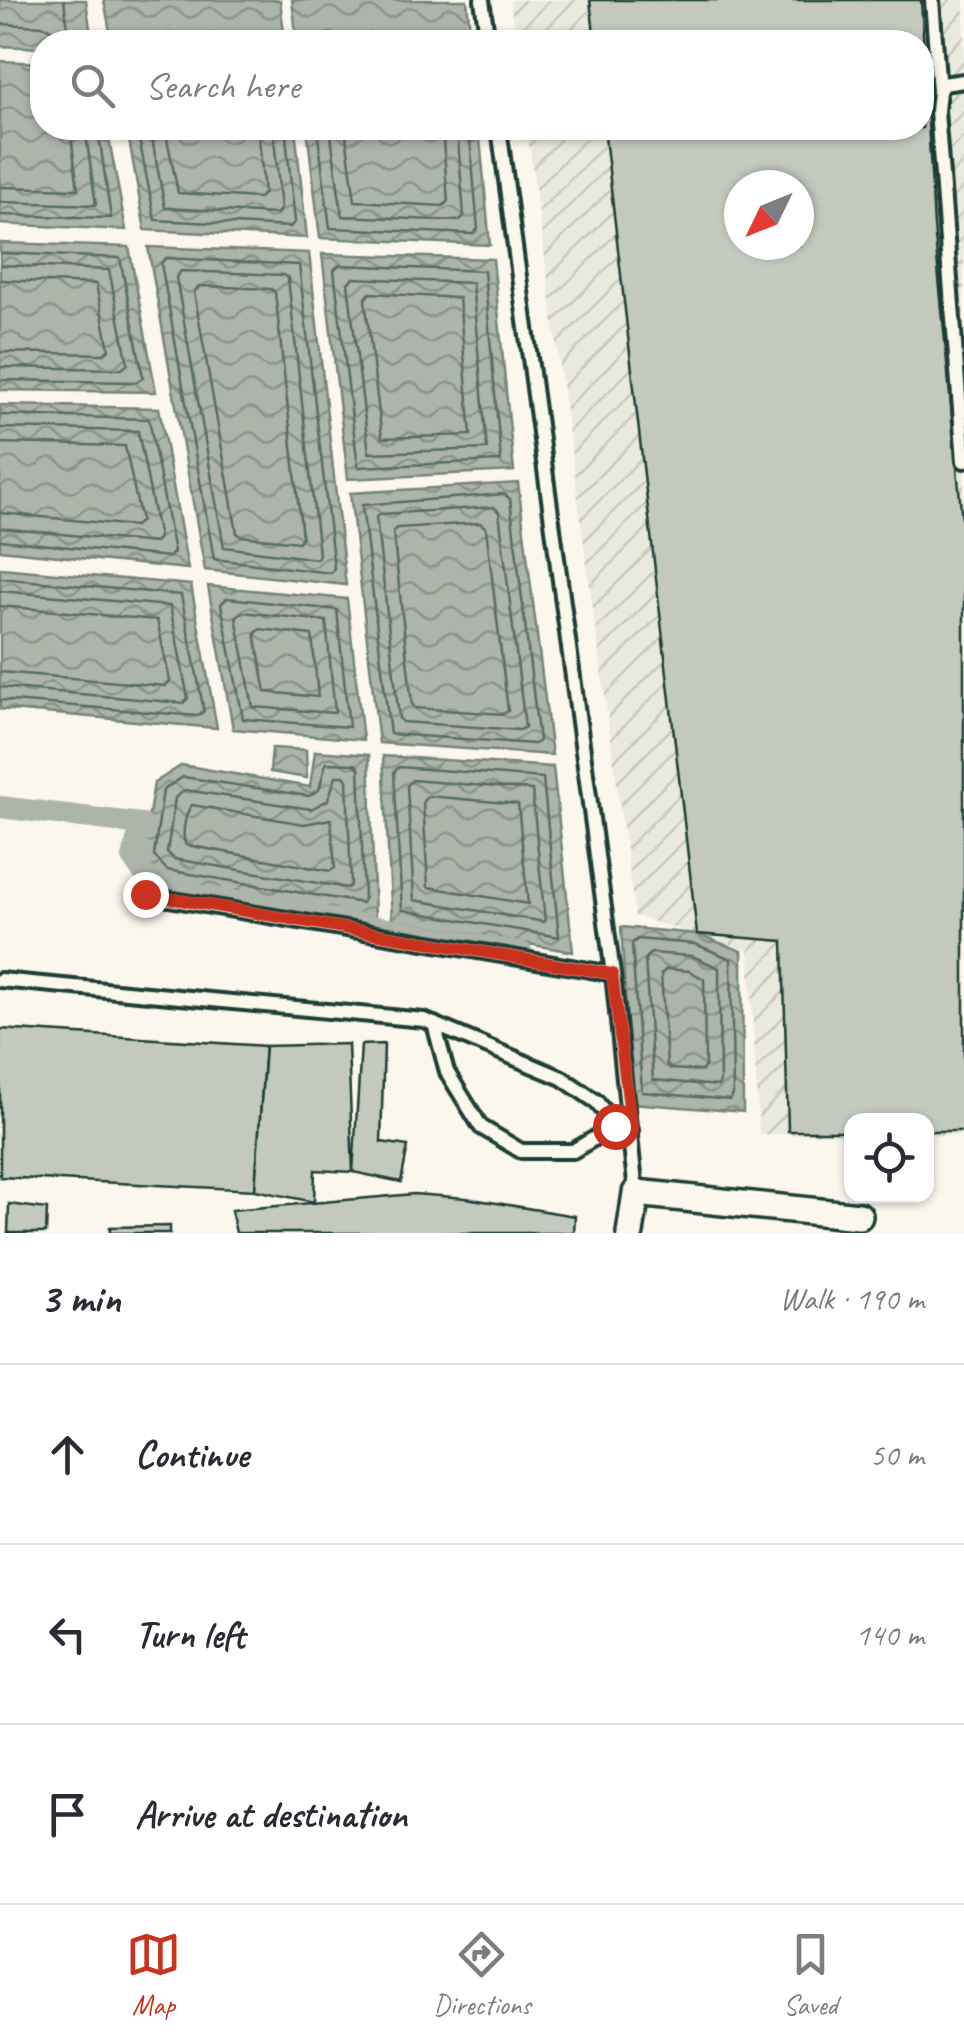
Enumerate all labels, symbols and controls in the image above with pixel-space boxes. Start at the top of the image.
search box [30,30,934,140]
icon: search [65,58,120,113]
text: Search here [145,62,300,109]
north arrow [724,170,814,260]
route end [123,872,169,918]
route start [593,1104,639,1150]
map controls [844,1113,934,1203]
button: locate [844,1113,934,1203]
text: 3 min [40,1272,120,1325]
text: Walk · 190 m [780,1278,924,1319]
icon: ahead [40,1427,95,1482]
text: Continue [135,1431,249,1478]
text: 50 m [870,1434,924,1475]
icon: left [40,1607,95,1662]
text: Turn left [135,1611,245,1658]
text: 140 m [855,1614,924,1655]
icon: arrive [40,1787,95,1842]
text: Arrive at destination [135,1791,407,1838]
tab: Map [126,1927,181,2022]
tab: Directions [433,1927,531,2022]
tab: Saved [783,1927,838,2022]

